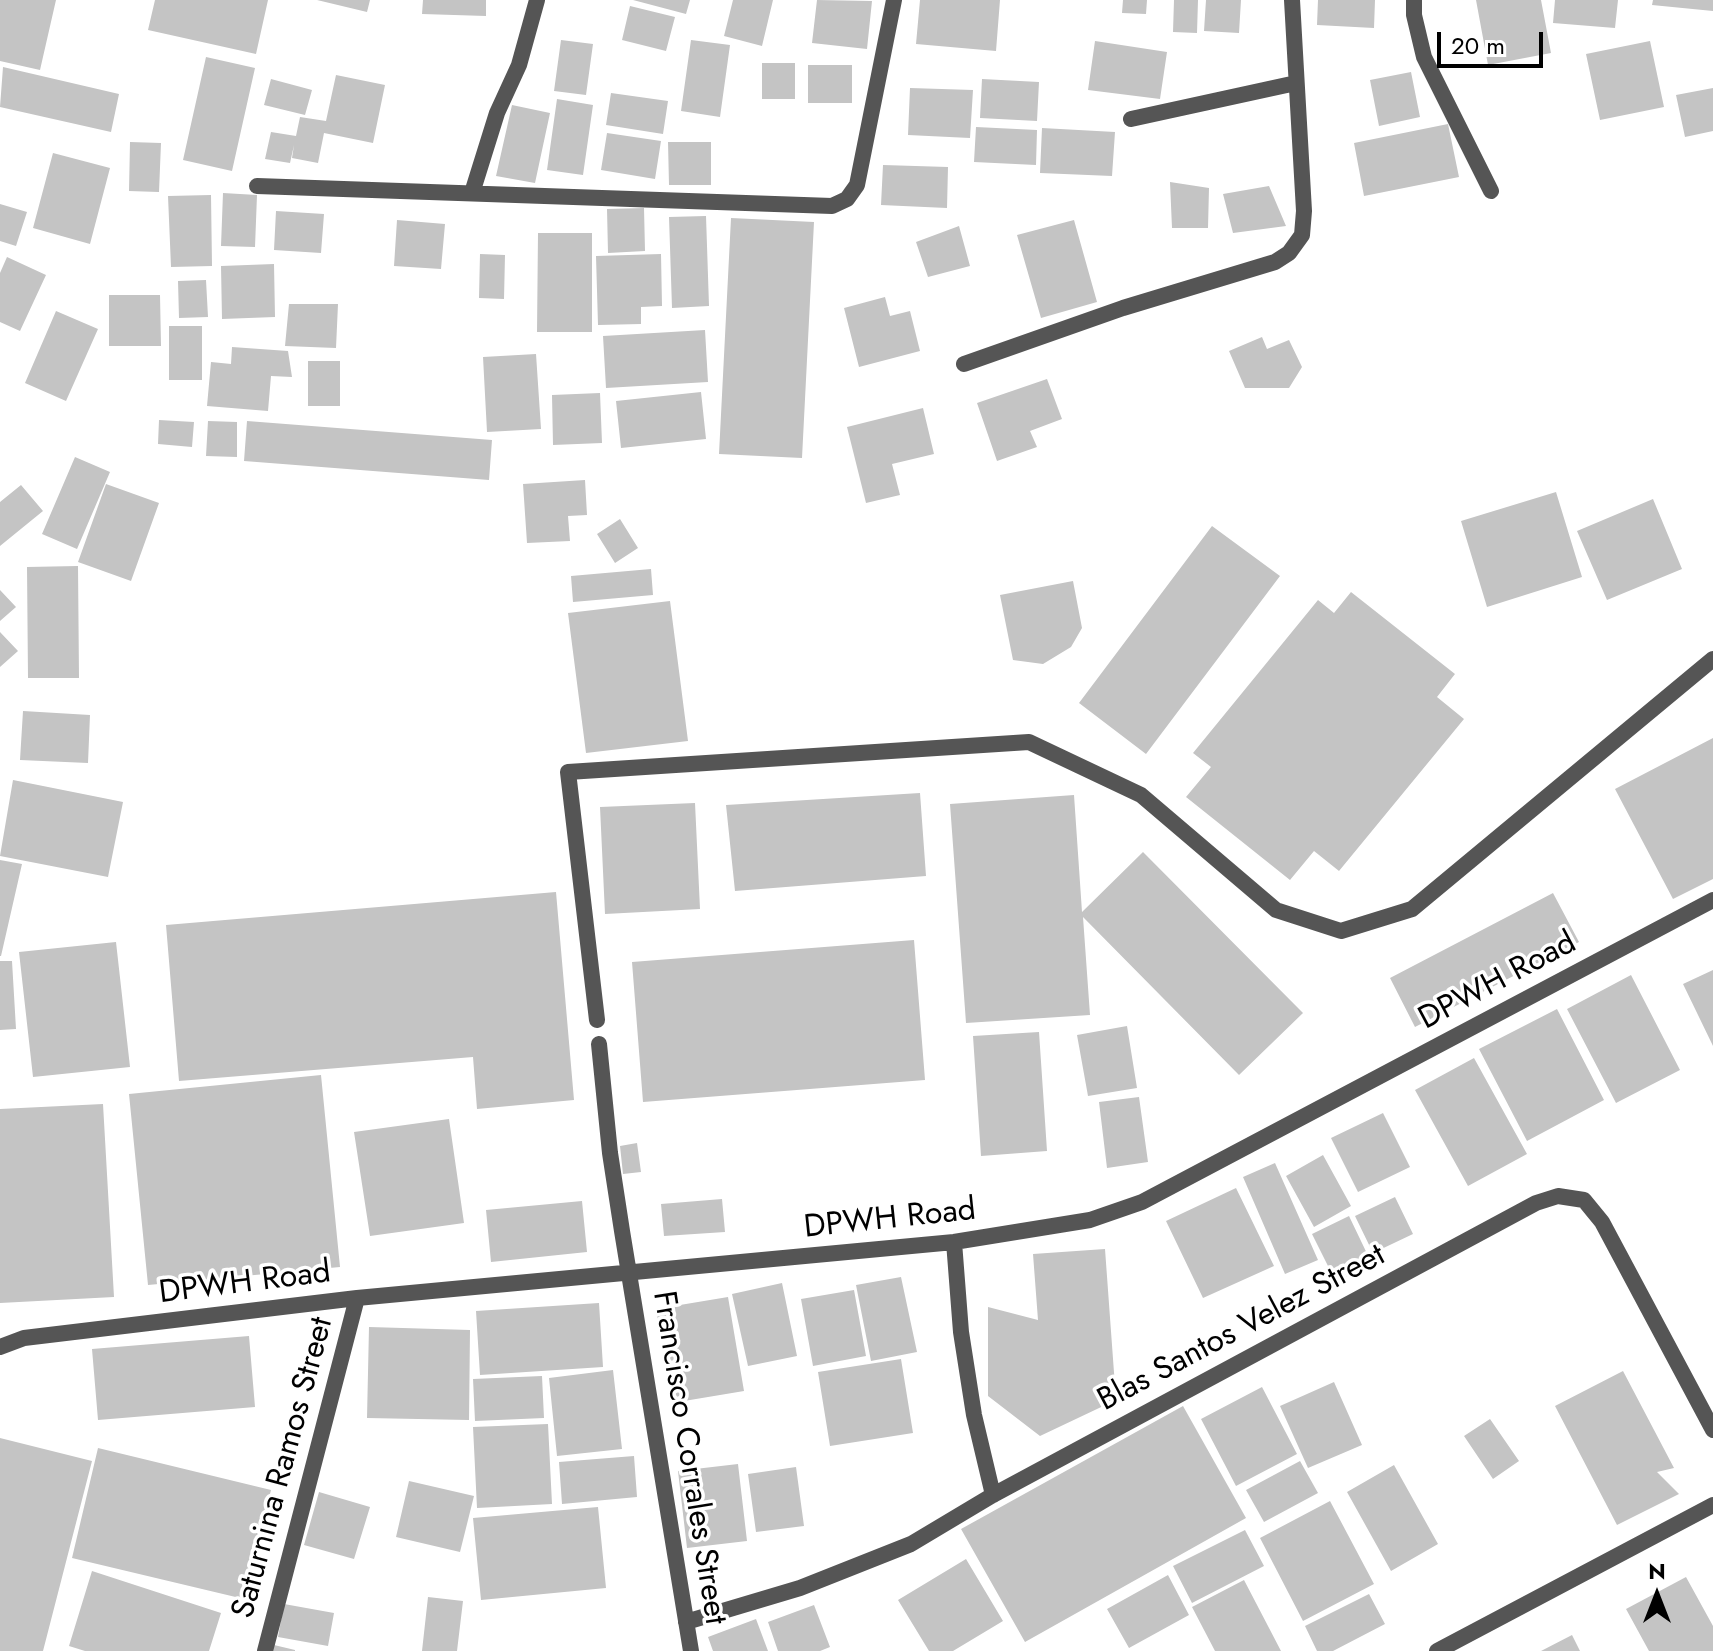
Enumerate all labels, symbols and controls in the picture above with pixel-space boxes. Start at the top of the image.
scale bar [1441,16,1547,66]
text: 20 m [1451,28,1505,63]
street label: DPWH Road [1413,925,1583,1039]
street label: DPWH Road [802,1192,978,1248]
street label: Blas Santos Velez Street [1092,1237,1392,1421]
street label: DPWH Road [157,1254,333,1314]
street label: Francisco Corrales Street [643,1289,733,1627]
street label: Saturnina Ramos Street [225,1313,343,1623]
north arrow [1617,1555,1697,1635]
text: N [1648,1555,1666,1587]

